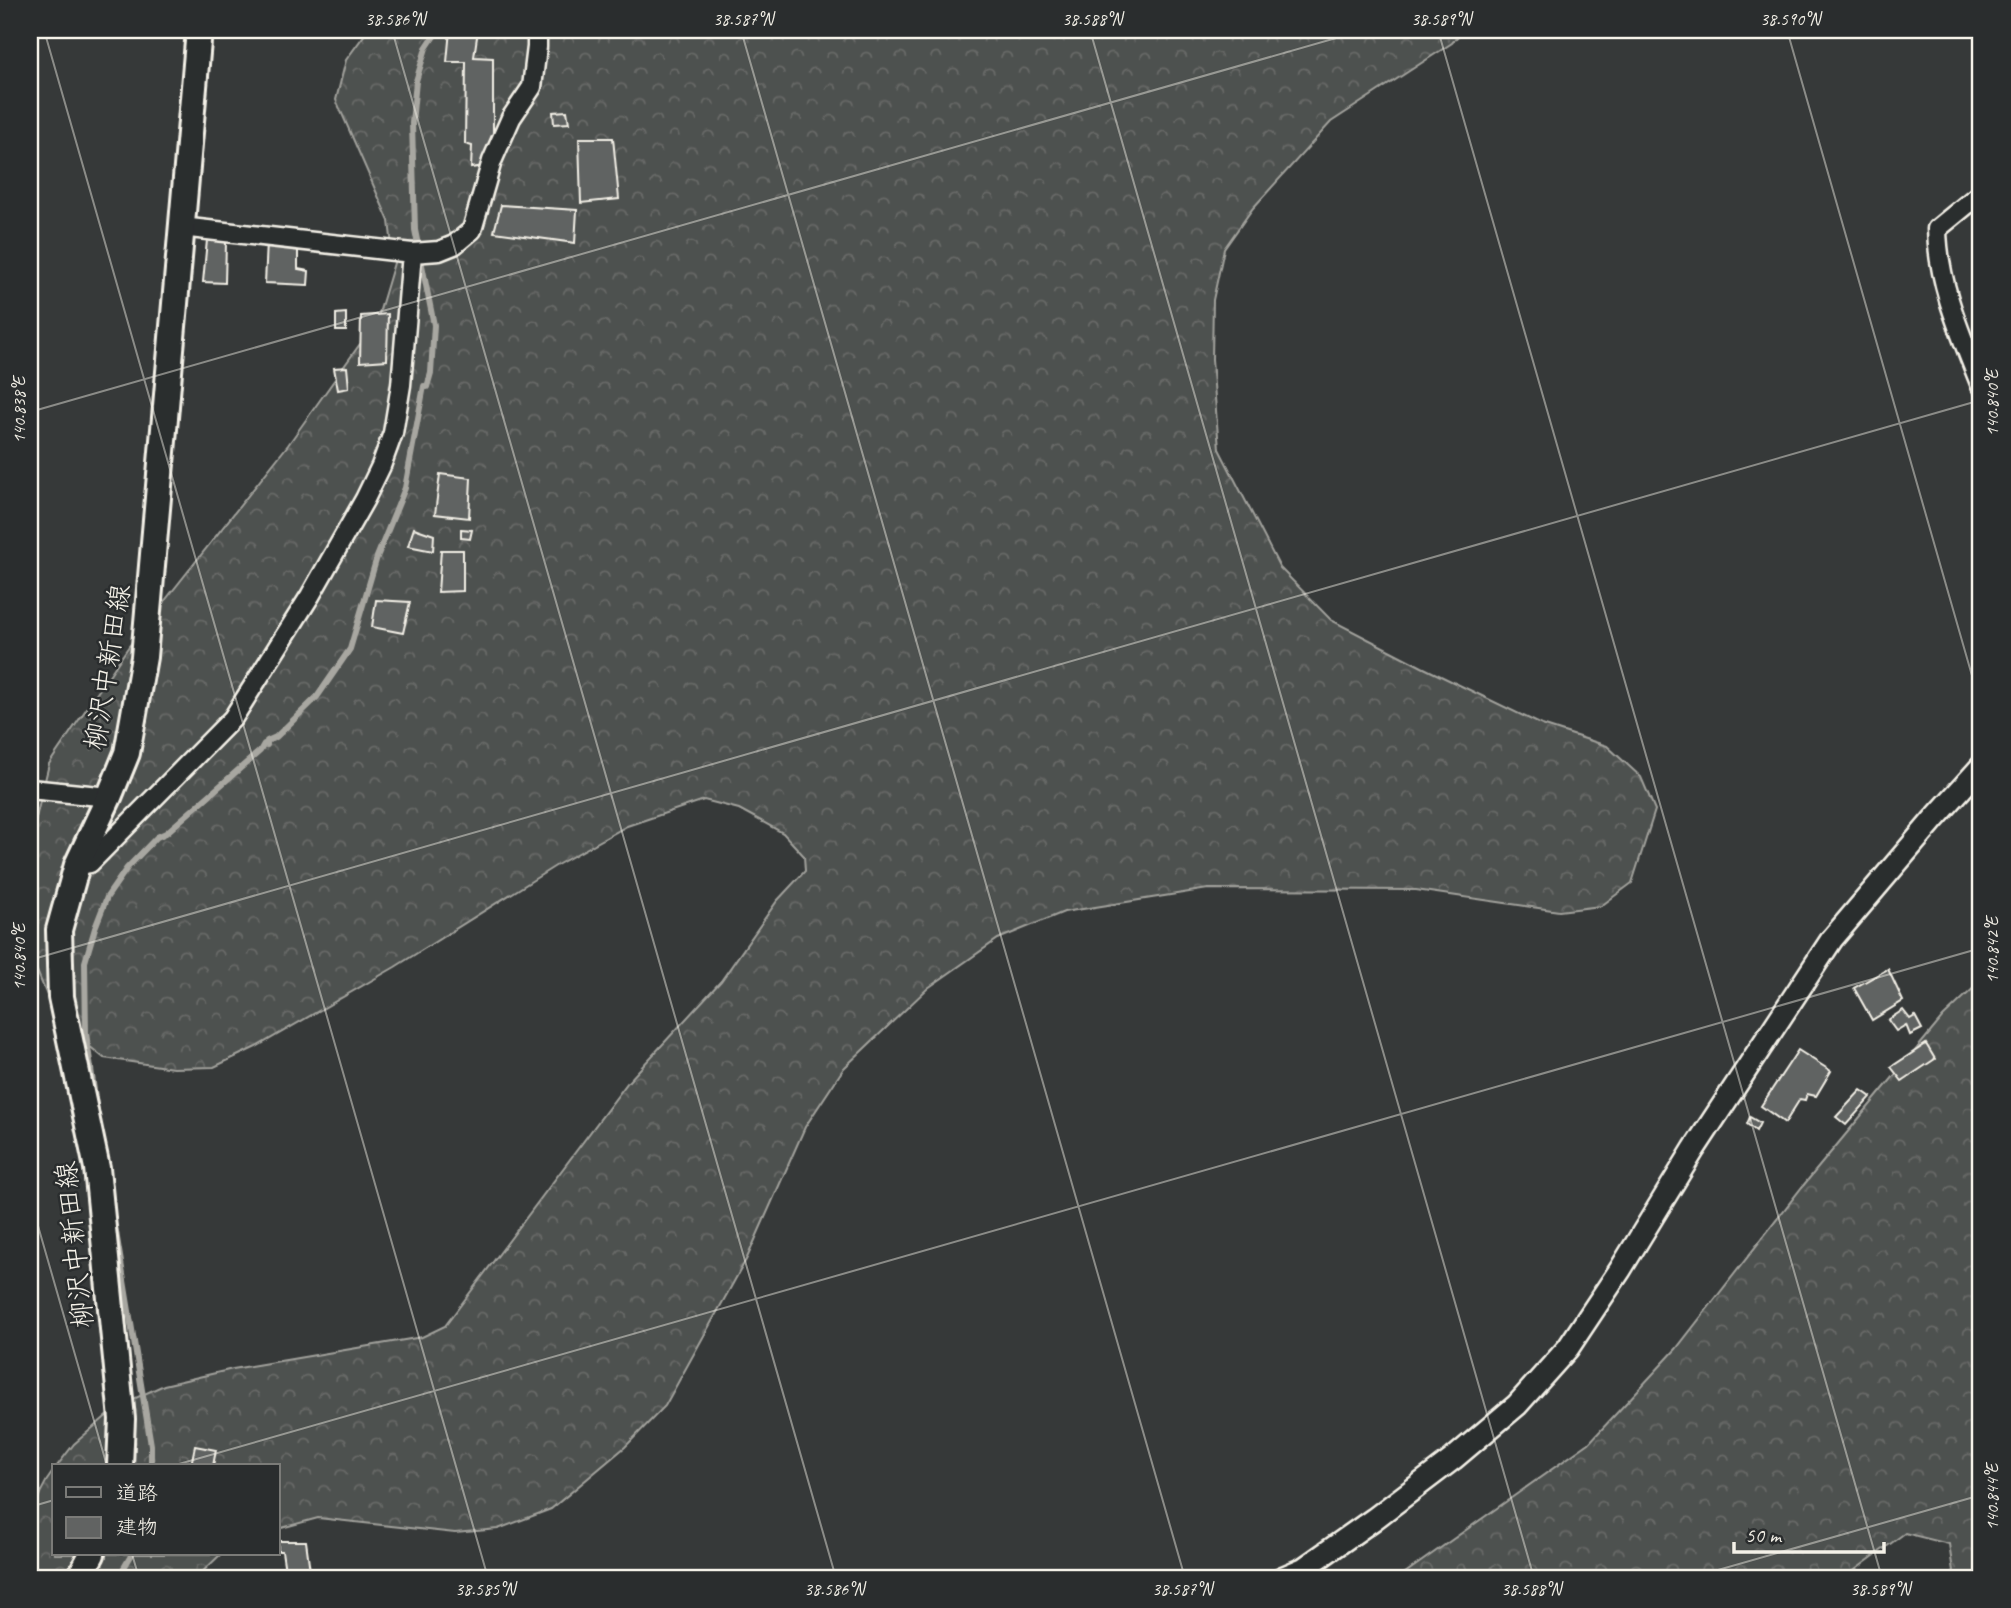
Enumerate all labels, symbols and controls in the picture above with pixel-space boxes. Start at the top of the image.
text: 38.586°N [365,8,428,30]
text: 38.587°N [713,8,776,30]
text: 38.588°N [1062,8,1125,30]
text: 38.589°N [1411,8,1474,30]
text: 38.590°N [1760,8,1823,30]
text: 140.840°E [1981,367,2003,436]
text: 140.838°E [8,374,30,443]
street label: 柳沢中新田線 [77,581,137,753]
text: 140.842°E [1981,914,2003,983]
text: 140.840°E [8,921,30,990]
street label: 柳沢中新田線 [48,1160,100,1330]
text: 140.844°E [1981,1461,2003,1530]
legend [52,1464,280,1556]
text: 道路 [116,1480,158,1506]
scale bar [1734,1510,1885,1554]
text: 建物 [116,1514,158,1540]
text: 50 m [1745,1522,1783,1548]
text: 38.585°N [455,1578,518,1600]
text: 38.586°N [804,1578,867,1600]
text: 38.587°N [1152,1578,1215,1600]
text: 38.588°N [1501,1578,1564,1600]
text: 38.589°N [1850,1578,1913,1600]

